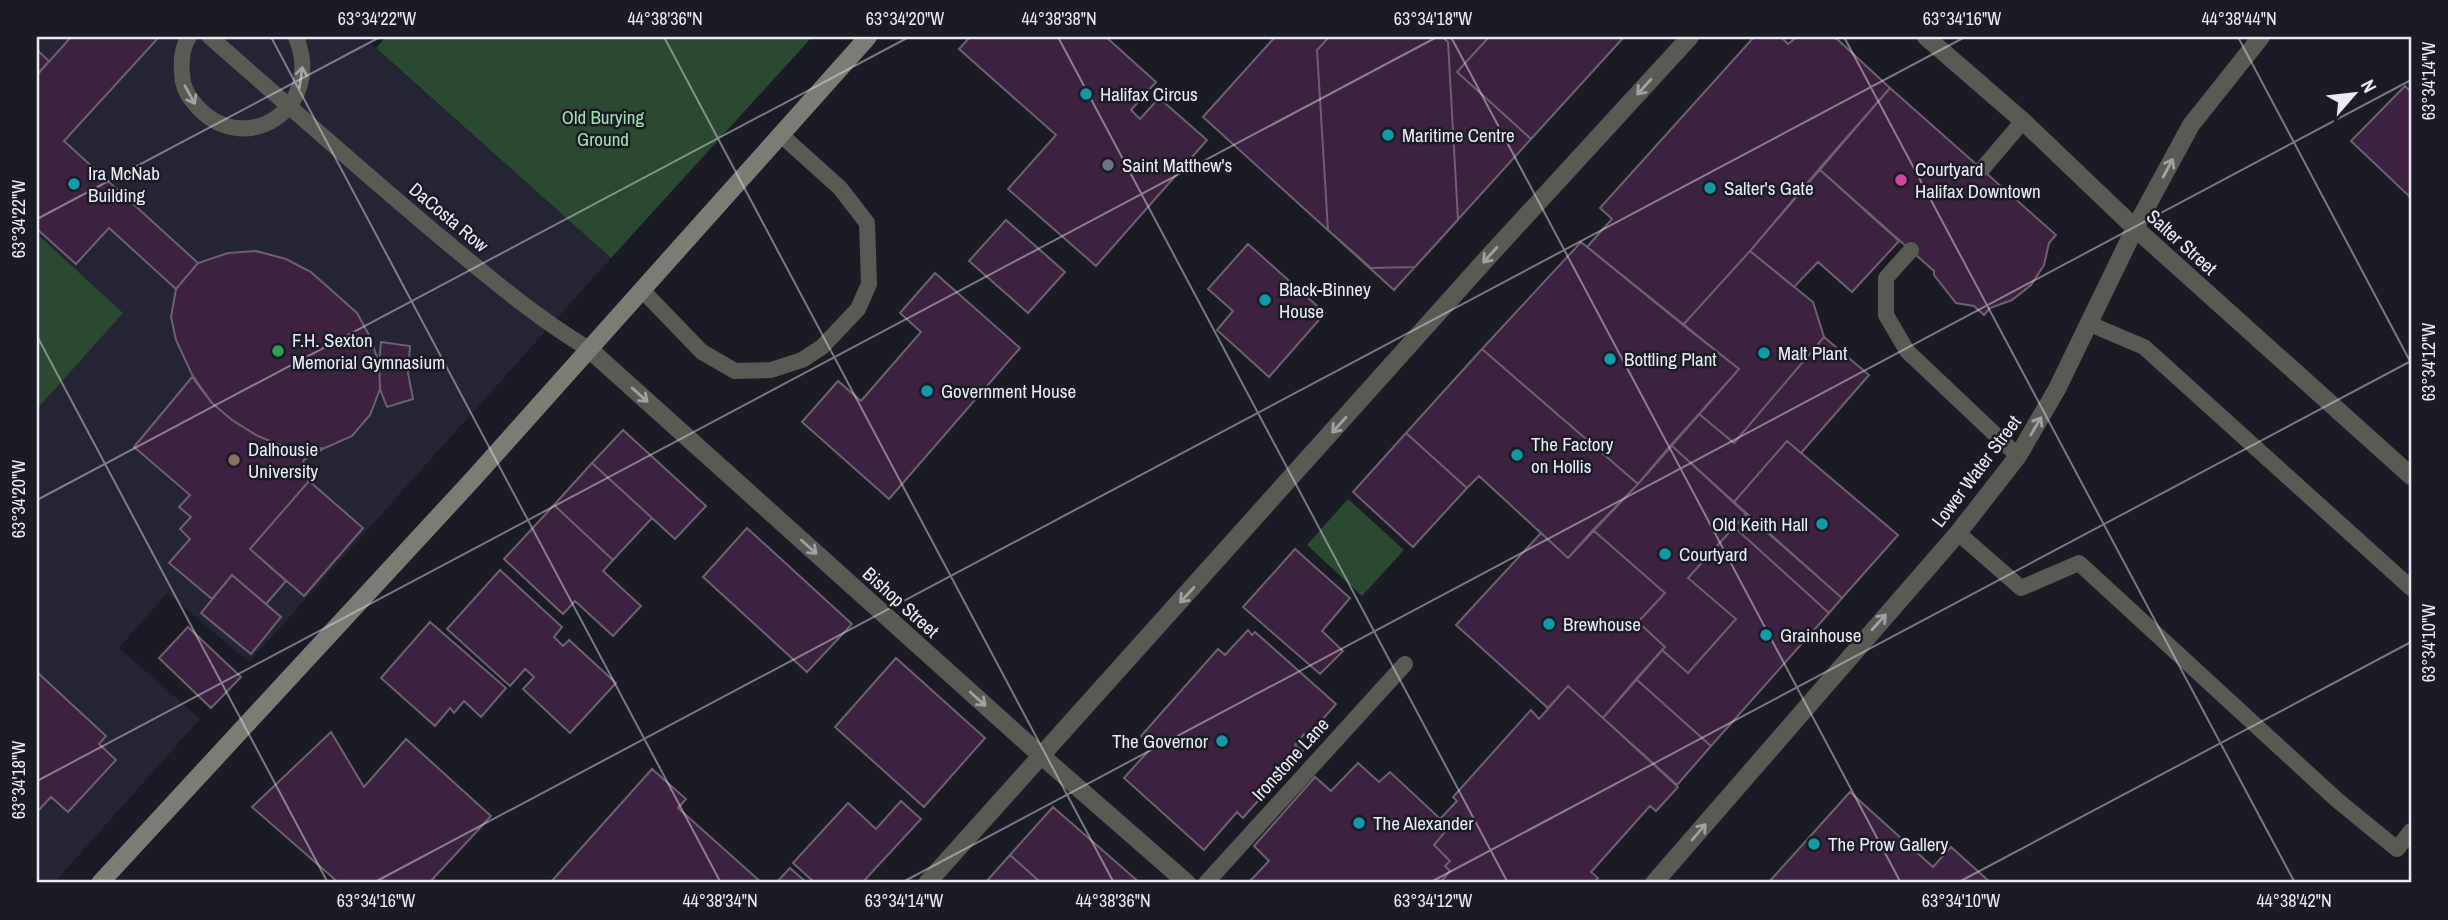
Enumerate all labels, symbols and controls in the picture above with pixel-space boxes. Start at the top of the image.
text: 63°34'22"W [338,6,416,31]
text: 44°38'36"N [627,6,703,31]
text: 63°34'20"W [866,6,944,31]
text: 44°38'38"N [1021,6,1097,31]
text: 63°34'18"W [1394,6,1472,31]
text: 63°34'16"W [1923,6,2001,31]
text: 44°38'44"N [2201,6,2277,31]
text: 63°34'14"W [2416,42,2441,120]
north arrow [2318,60,2388,130]
one-way arrow [295,66,308,89]
text: N [2355,75,2383,97]
one-way arrow [1635,78,1652,95]
place label: Halifax Circus [1100,81,1198,107]
one-way arrow [183,84,197,104]
marker: Halifax Circus [1078,86,1094,102]
park label: Old Burying Ground [562,104,644,152]
place label: Maritime Centre [1402,122,1515,148]
marker: Maritime Centre [1380,127,1396,143]
place label: Saint Matthew's [1122,152,1233,178]
place label: Courtyard Halifax Downtown [1915,156,2041,204]
marker: Saint Matthew's [1100,157,1116,173]
one-way arrow [2162,158,2175,179]
place label: Ira McNab Building [88,160,160,208]
marker: Courtyard Halifax Downtown [1893,172,1909,188]
place label: Salter's Gate [1724,175,1814,201]
marker: Ira McNab Building [66,176,82,192]
street label: DaCosta Row [404,176,495,258]
text: 63°34'22"W [6,180,31,258]
marker: Salter's Gate [1702,180,1718,196]
street label: Salter Street [2141,203,2223,281]
one-way arrow [1482,246,1498,264]
place label: Black-Binney House [1279,276,1371,324]
marker: Black-Binney House [1257,292,1273,308]
text: 63°34'12"W [2416,323,2441,401]
place label: F.H. Sexton Memorial Gymnasium [292,327,445,375]
place label: Malt Plant [1778,340,1848,366]
marker: F.H. Sexton Memorial Gymnasium [270,343,286,359]
marker: Malt Plant [1756,345,1772,361]
place label: Bottling Plant [1624,346,1717,372]
marker: Bottling Plant [1602,351,1618,367]
place label: Government House [941,378,1076,404]
marker: Government House [919,383,935,399]
one-way arrow [630,387,648,403]
street label: Lower Water Street [1925,409,2027,532]
one-way arrow [1331,416,1347,434]
one-way arrow [2030,416,2044,436]
place label: The Factory on Hollis [1531,431,1614,479]
place label: Dalhousie University [248,436,318,484]
marker: The Factory on Hollis [1509,447,1525,463]
marker: Dalhousie University [226,452,242,468]
text: 63°34'20"W [6,460,31,538]
place label: Old Keith Hall [1712,511,1808,537]
marker: Old Keith Hall [1814,516,1830,532]
one-way arrow [800,539,818,555]
place label: Courtyard [1679,541,1747,567]
marker: Courtyard [1657,546,1673,562]
street label: Bishop Street [857,561,945,644]
one-way arrow [1179,586,1195,604]
text: 63°34'10"W [2416,604,2441,682]
place label: Brewhouse [1563,611,1641,637]
one-way arrow [1871,613,1887,631]
marker: Brewhouse [1541,616,1557,632]
place label: Grainhouse [1780,622,1861,648]
marker: Grainhouse [1758,627,1774,643]
one-way arrow [969,691,986,708]
street label: Ironstone Lane [1246,712,1334,806]
place label: The Governor [1112,728,1209,754]
marker: The Governor [1214,733,1230,749]
text: 63°34'18"W [6,741,31,819]
place label: The Alexander [1373,810,1474,836]
marker: The Alexander [1351,815,1367,831]
one-way arrow [1691,823,1707,841]
place label: The Prow Gallery [1828,831,1949,857]
marker: The Prow Gallery [1806,836,1822,852]
text: 63°34'16"W [337,888,415,913]
text: 44°38'34"N [682,888,758,913]
text: 63°34'14"W [865,888,943,913]
text: 44°38'36"N [1075,888,1151,913]
text: 63°34'12"W [1394,888,1472,913]
text: 63°34'10"W [1922,888,2000,913]
text: 44°38'42"N [2256,888,2332,913]

